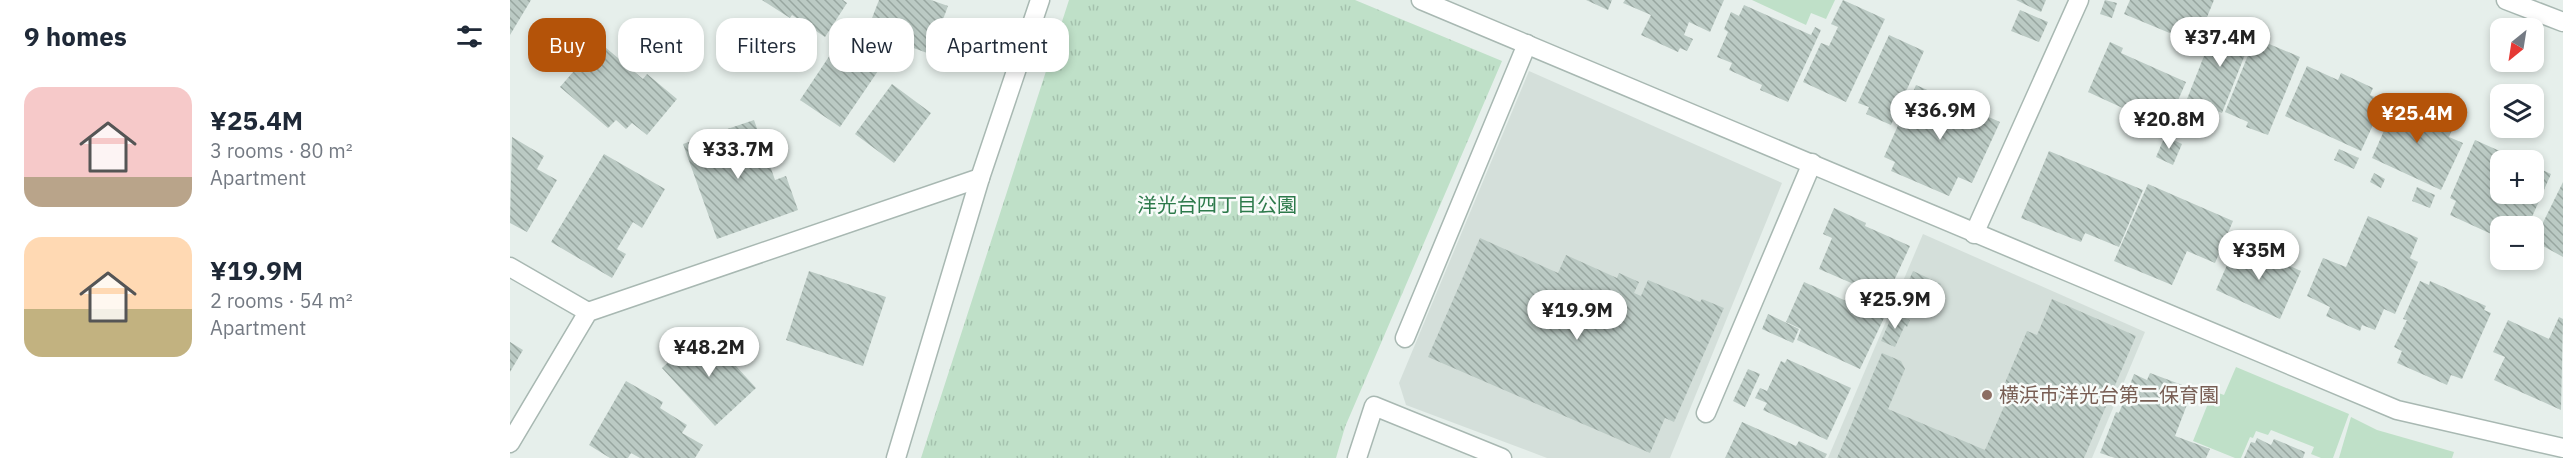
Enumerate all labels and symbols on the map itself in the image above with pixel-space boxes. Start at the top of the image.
pin: ¥37.4M [2171,17,2269,68]
north arrow [2490,18,2544,72]
pin: ¥36.9M [1891,90,1989,141]
pin: ¥25.4M [2368,93,2466,144]
pin: ¥20.8M [2120,99,2218,150]
pin: ¥33.7M [689,129,787,180]
park label: 洋光台四丁目公園 [1137,191,1297,218]
pin: ¥35M [2223,230,2295,281]
pin: ¥25.9M [1846,279,1944,330]
pin: ¥19.9M [1528,290,1626,341]
pin: ¥48.2M [660,327,758,378]
place label: 横浜市洋光台第二保育園 [1999,381,2219,408]
marker: 横浜市洋光台第二保育園 [1980,388,1994,402]

